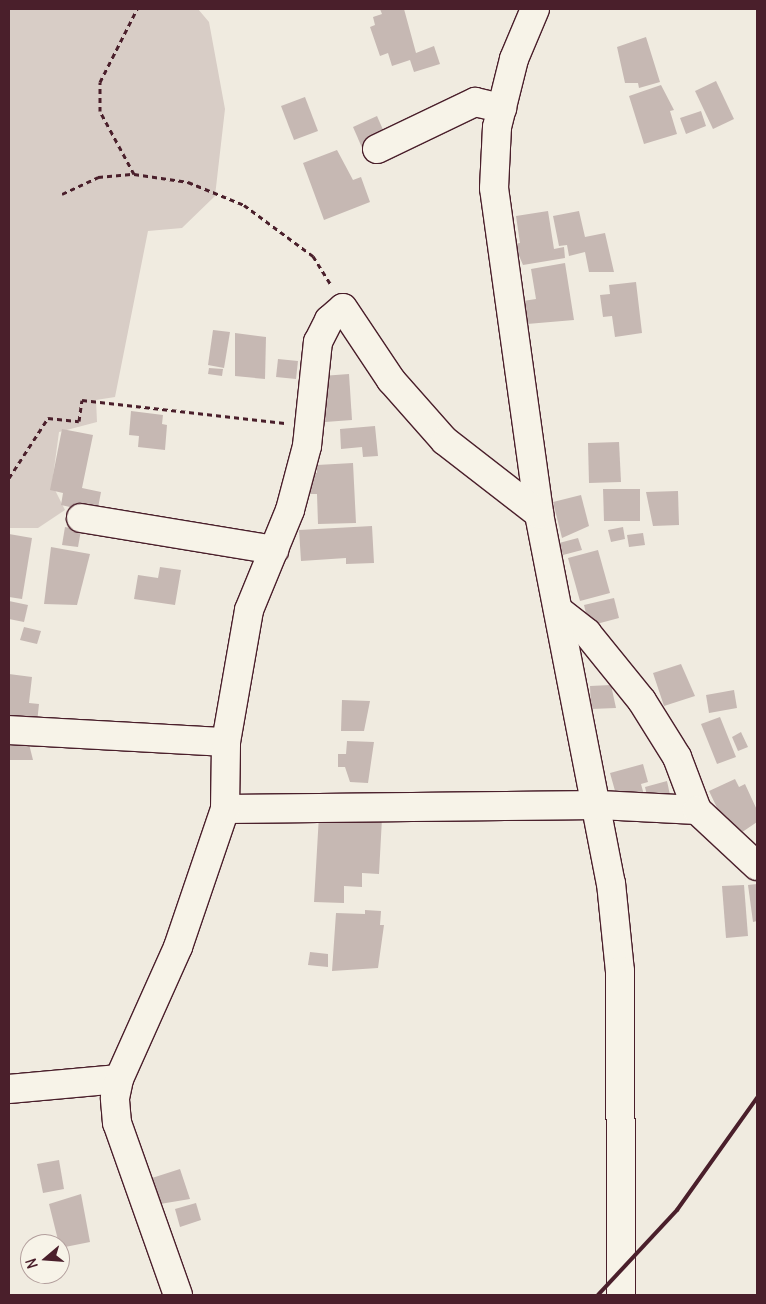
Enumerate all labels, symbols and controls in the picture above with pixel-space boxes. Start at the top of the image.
north arrow [20,1234,70,1284]
text: N [22,1256,42,1271]

